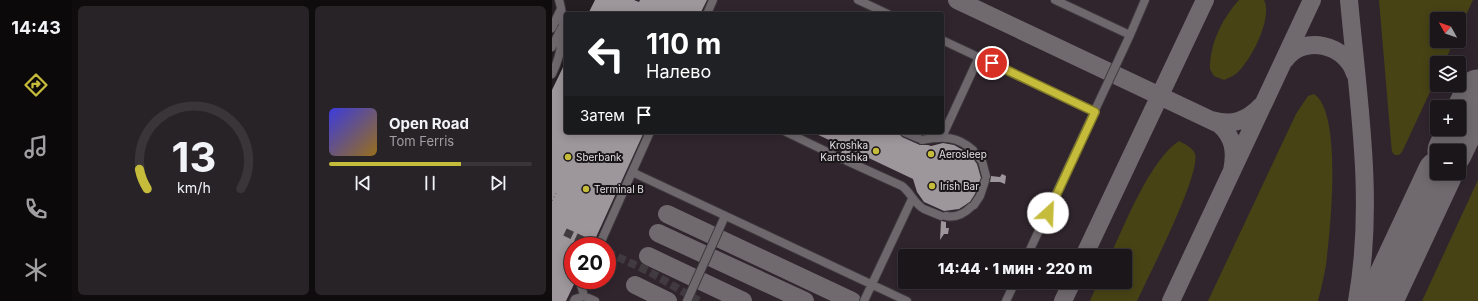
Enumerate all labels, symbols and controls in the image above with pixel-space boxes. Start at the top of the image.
north arrow [1430,12,1466,48]
map controls [1430,12,1466,180]
text: 14:43 [11,17,61,38]
text: 110 m [646,27,721,61]
icon: left [580,28,632,80]
pin [975,46,1009,80]
icon: arrive [981,52,1003,74]
button: layers [1430,56,1466,92]
text: Налево [646,61,711,82]
icon: directions [22,71,50,99]
button: + [1430,100,1466,136]
icon: arrive [633,104,655,126]
text: Затем [580,106,625,125]
text: Open Road [389,114,469,133]
text: 13 [171,131,216,181]
icon: music [22,133,50,161]
text: Tom Ferris [389,133,454,149]
place label: Kroshka Kartoshka [820,139,868,163]
button: − [1430,144,1466,180]
marker: Kroshka Kartoshka [871,146,881,156]
place label: Aerosleep [939,148,987,160]
marker: Aerosleep [926,149,936,159]
place label: Sberbank [576,151,622,163]
marker: Sberbank [563,152,573,162]
icon: previous [352,172,374,194]
icon: pause [419,172,441,194]
icon: next [487,172,509,194]
text: km/h [177,178,210,195]
place label: Irish Bar [940,180,979,192]
marker: Irish Bar [927,181,937,191]
place label: Terminal B [594,183,644,195]
marker: Terminal B [581,184,591,194]
position arrow [1027,192,1069,234]
icon: phone [22,195,50,223]
speed limit sign: 20 [564,237,616,289]
icon: climate [22,256,50,284]
text: 14:44 · 1 мин · 220 m [938,259,1092,278]

